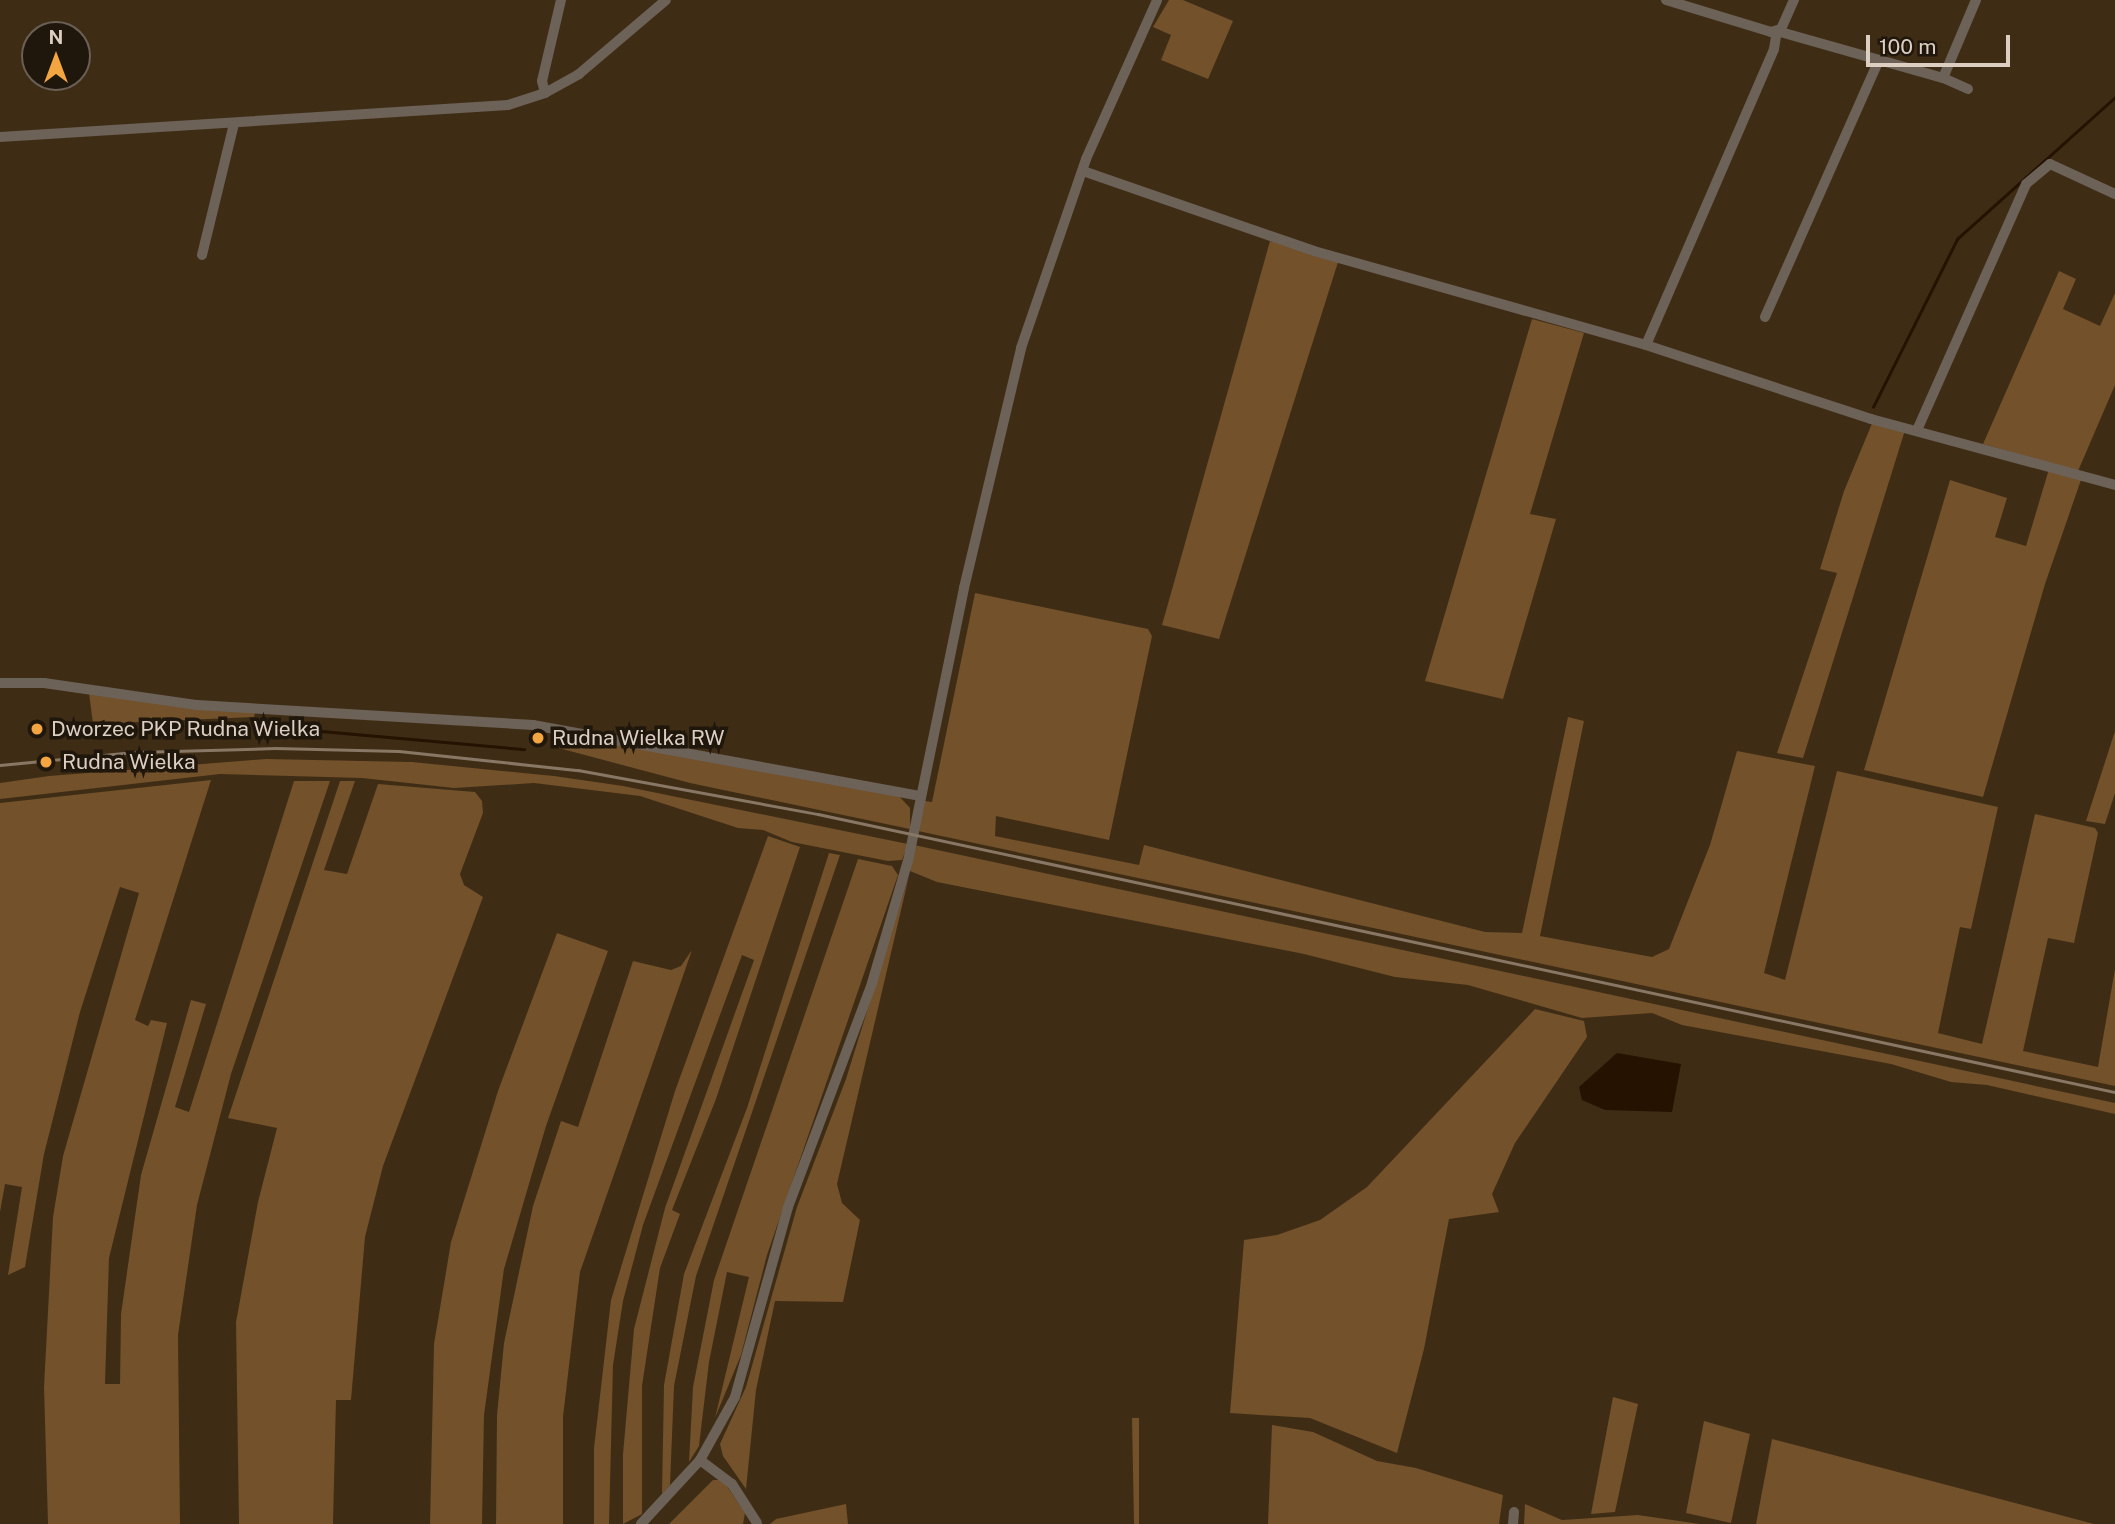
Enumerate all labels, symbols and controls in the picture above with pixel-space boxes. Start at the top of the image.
north arrow [21,21,91,91]
scale bar [1870,21,2014,65]
text: N [49,26,63,48]
text: 100 m [1879,34,1936,59]
place label: Dworzec PKP Rudna Wielka [51,716,321,742]
marker: Dworzec PKP Rudna Wielka [29,721,45,737]
place label: Rudna Wielka RW [552,725,725,751]
marker: Rudna Wielka RW [530,730,546,746]
place label: Rudna Wielka [62,749,196,775]
marker: Rudna Wielka [36,752,56,772]

